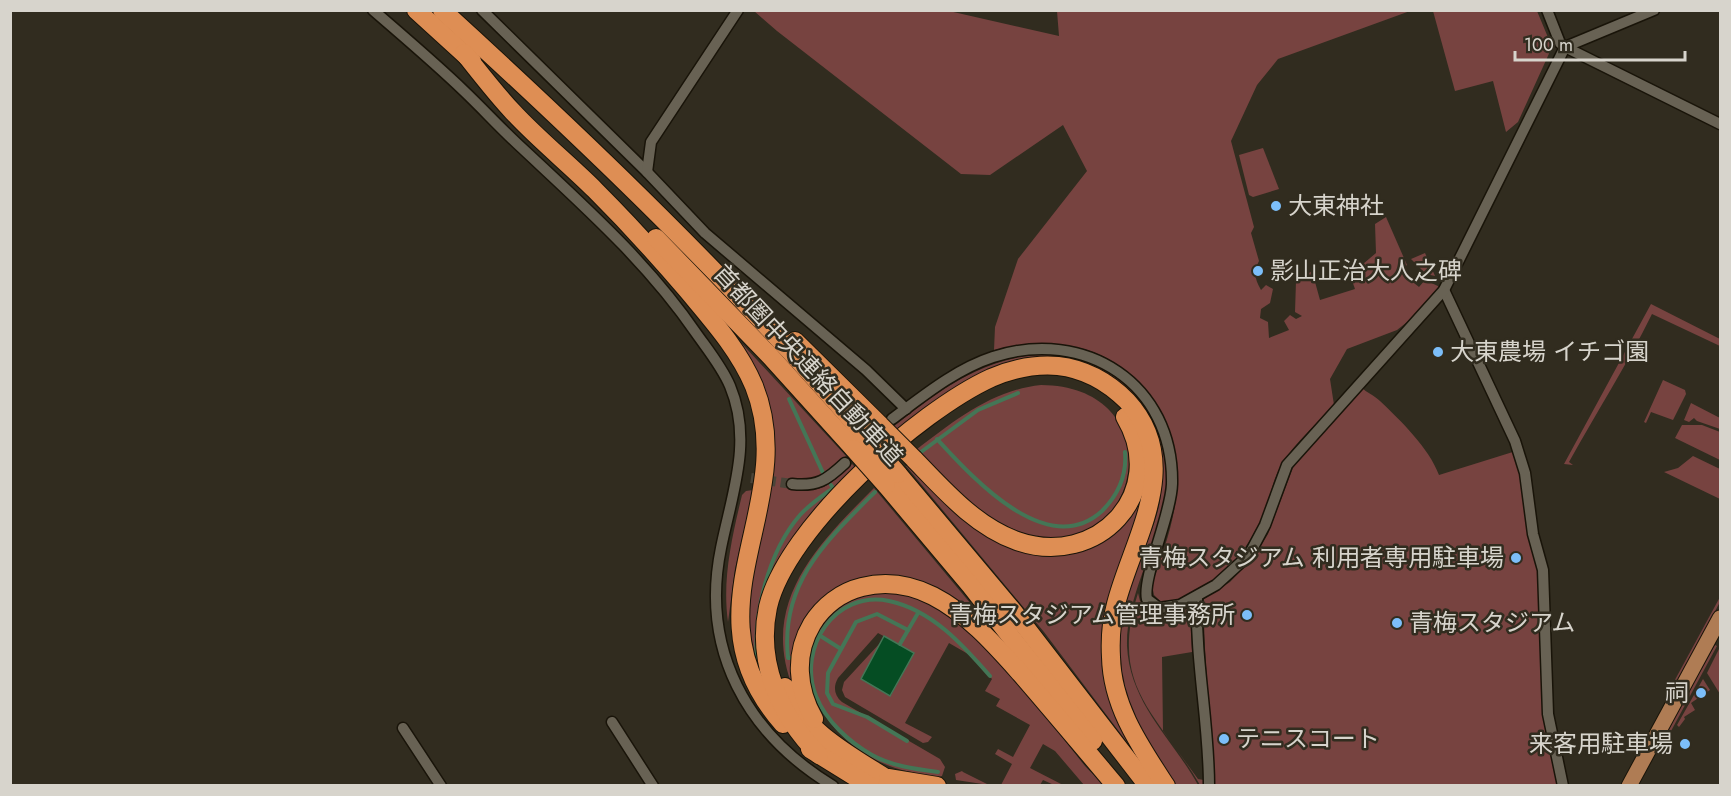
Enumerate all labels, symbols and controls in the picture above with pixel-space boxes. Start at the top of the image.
scale bar [1515,24,1684,62]
text: 100 m [1524,32,1573,58]
place label: 大東神社 [1288,188,1384,223]
marker: 大東神社 [1269,199,1283,213]
place label: 影山正治大人之碑 [1270,253,1462,288]
street label: 首都圏中央連絡自動車道 [706,256,911,473]
marker: 影山正治大人之碑 [1251,264,1265,278]
place label: 大東農場 イチゴ園 [1450,334,1649,369]
marker: 大東農場 イチゴ園 [1431,345,1445,359]
place label: 青梅スタジアム 利用者専用駐車場 [1138,540,1504,575]
marker: 青梅スタジアム 利用者専用駐車場 [1509,551,1523,565]
place label: 青梅スタジアム管理事務所 [949,597,1235,632]
place label: 青梅スタジアム [1409,605,1575,640]
marker: 青梅スタジアム管理事務所 [1240,608,1254,622]
marker: 青梅スタジアム [1390,616,1404,630]
place label: 祠 [1665,675,1689,710]
marker: 祠 [1694,686,1708,700]
place label: テニスコート [1236,721,1380,756]
place label: 来客用駐車場 [1529,726,1673,761]
marker: テニスコート [1217,732,1231,746]
marker: 来客用駐車場 [1678,737,1692,751]

